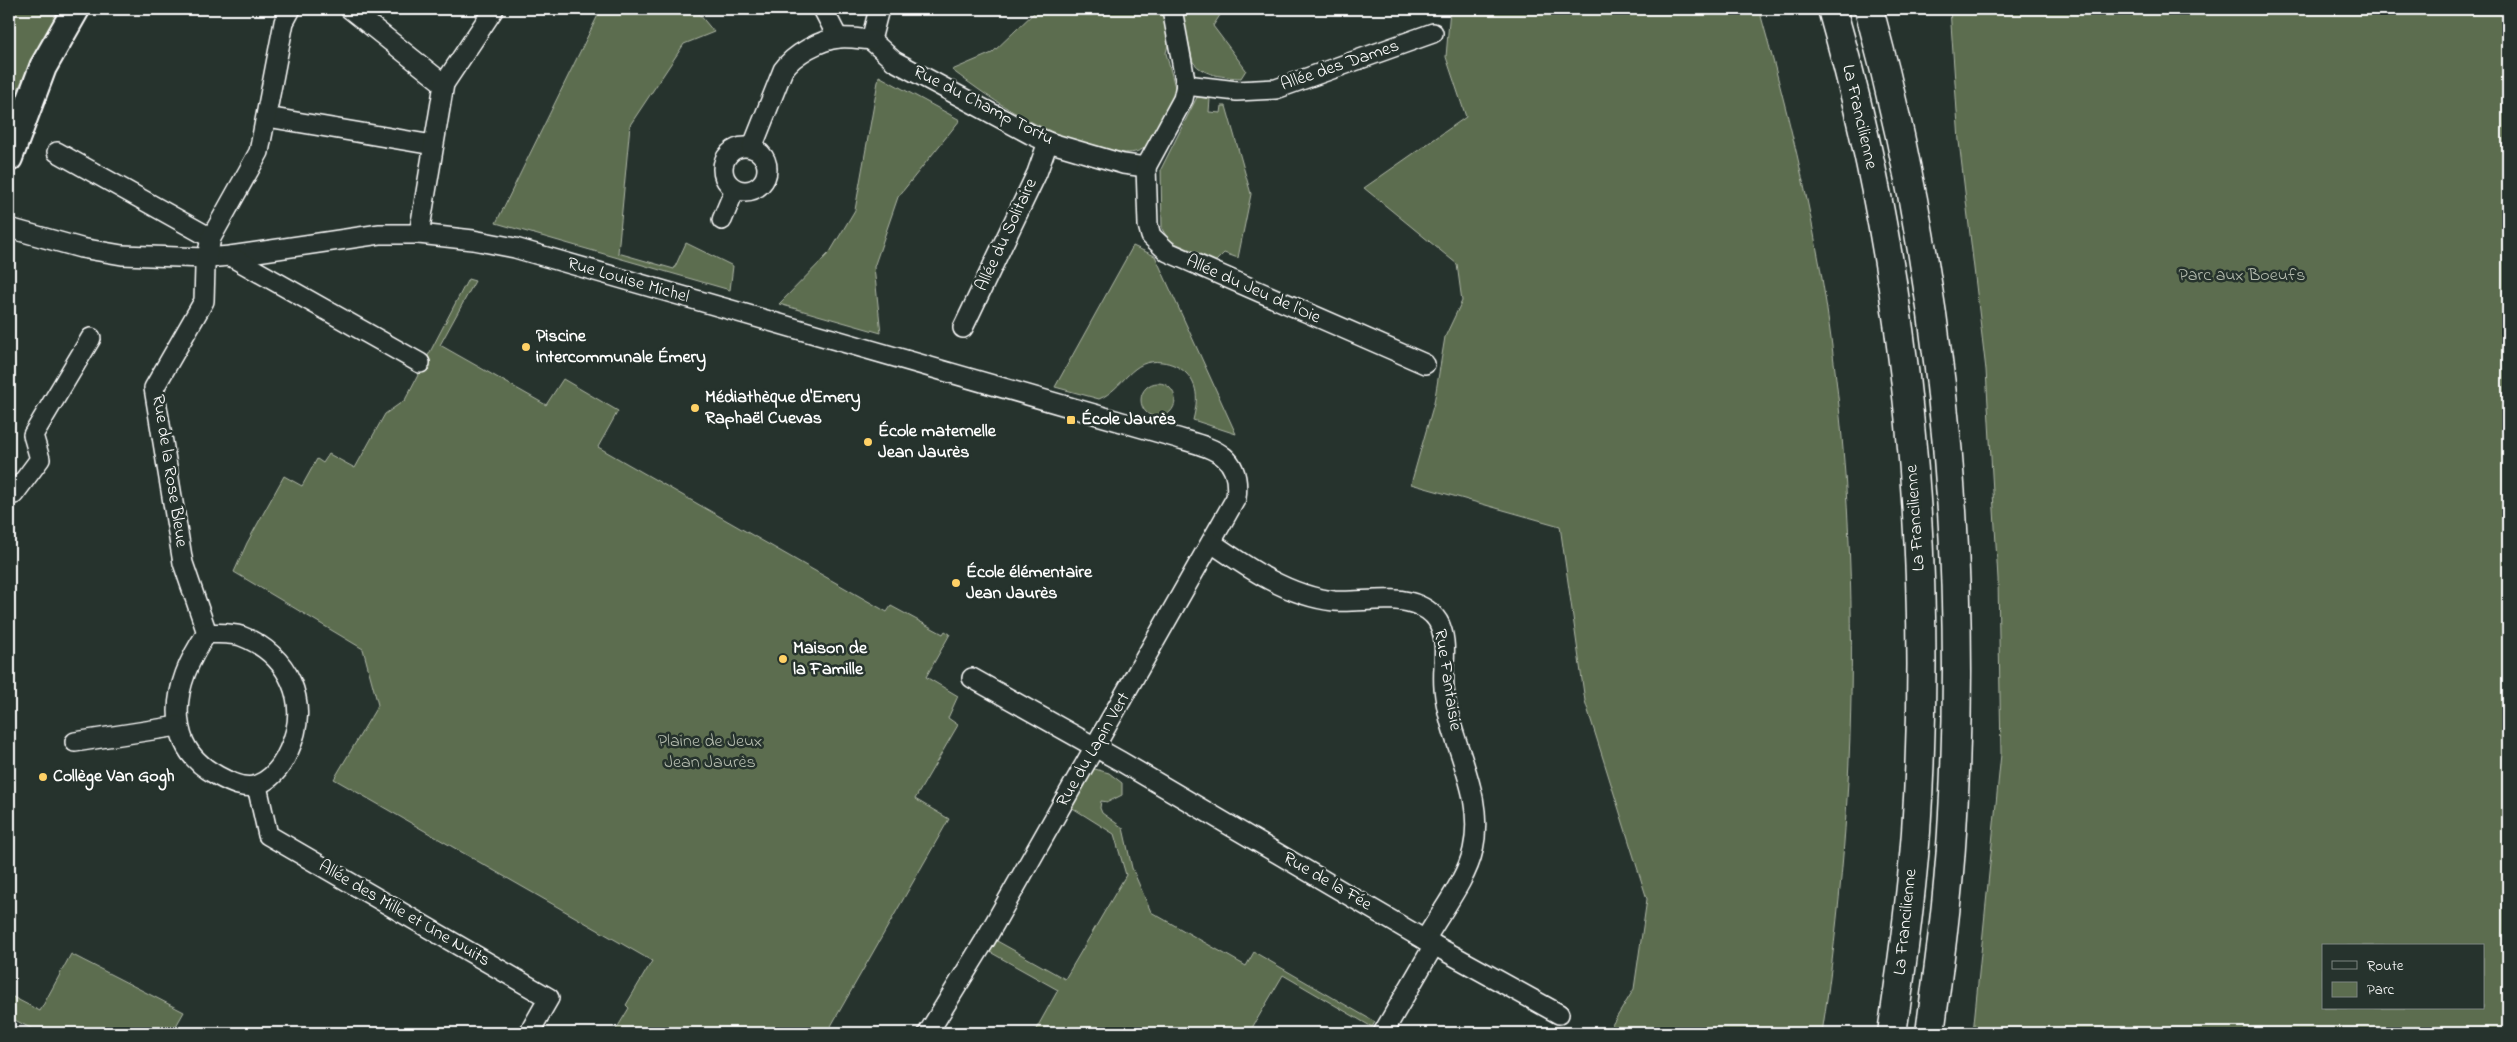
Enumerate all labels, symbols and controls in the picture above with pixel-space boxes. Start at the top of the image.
street label: Allée des Dames [1277,34,1403,98]
street label: Rue du Champ Tortu [908,59,1058,153]
street label: La Francilienne [1834,62,1884,173]
street label: Allée du Solitaire [969,173,1045,296]
street label: Allée du Jeu de l'Oie [1182,249,1325,332]
street label: Rue Louise Michel [564,251,692,311]
park label: Parc aux Boeufs [2179,263,2305,289]
place label: Piscine intercommunale Émery [536,324,706,372]
marker: Piscine intercommunale Émery [520,341,532,353]
place label: Médiathèque d'Emery Raphaël Cuevas [705,385,861,432]
street label: Rue de la Rose Bleue [144,393,194,550]
marker: Médiathèque d'Emery Raphaël Cuevas [689,402,701,414]
place label: École Jaurès [1081,407,1176,433]
marker: École Jaurès [1065,414,1077,426]
place label: École maternelle Jean Jaurès [878,419,997,466]
marker: École maternelle Jean Jaurès [862,436,874,448]
street label: La Francilienne [1899,463,1933,572]
place label: École élémentaire Jean Jaurès [966,560,1093,607]
marker: École élémentaire Jean Jaurès [950,577,962,589]
street label: Rue Fantaisie [1426,627,1468,734]
place label: Maison de la Famille [793,636,868,683]
marker: Maison de la Famille [777,653,789,665]
street label: Rue du Lapin Vert [1051,688,1137,812]
park label: Plaine de Jeux Jean Jaurès [658,729,762,776]
place label: Collège Van Gogh [53,764,175,791]
marker: Collège Van Gogh [37,771,49,783]
street label: Rue de la Fée [1278,846,1377,918]
street label: Allée des Mille et Une Nuits [313,854,495,974]
street label: La Francilienne [1887,867,1925,976]
legend [2322,944,2484,1010]
text: Route [2367,955,2404,977]
text: Parc [2367,979,2395,1001]

